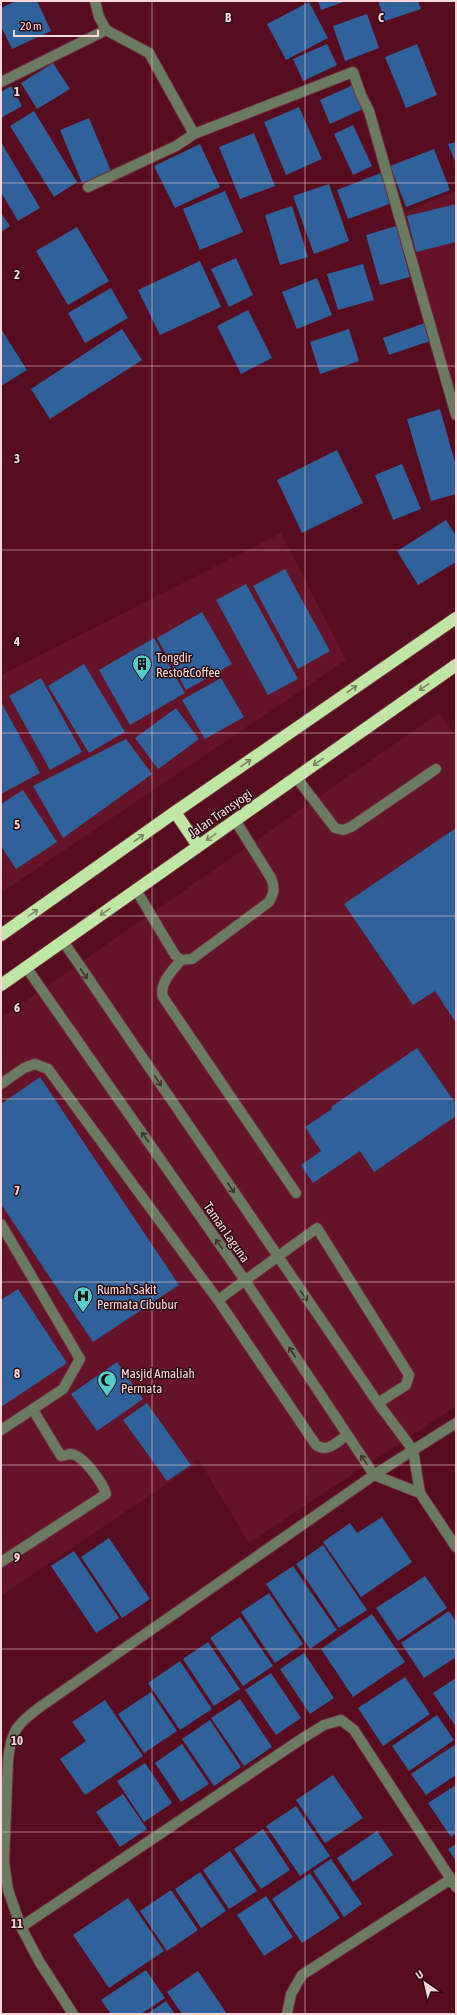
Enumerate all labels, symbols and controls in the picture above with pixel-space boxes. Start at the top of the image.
text: B [225,10,232,25]
text: C [378,10,384,25]
scale bar [14,12,98,38]
text: 20 m [20,19,42,33]
text: 1 [14,84,20,99]
text: 2 [14,267,20,282]
text: 3 [14,451,20,466]
text: 4 [13,634,20,649]
place label: Tongdir Resto&Coffee [156,650,220,680]
building icon: Tongdir Resto&Coffee [131,653,153,681]
one-way arrow [419,683,430,691]
one-way arrow [347,685,358,693]
one-way arrow [312,758,323,766]
one-way arrow [240,759,251,767]
street label: Jalan Transyogi [186,786,255,841]
text: 5 [14,817,20,832]
one-way arrow [206,833,217,841]
one-way arrow [133,834,144,842]
one-way arrow [100,908,111,916]
one-way arrow [27,909,38,917]
one-way arrow [80,968,89,979]
text: 6 [14,1000,20,1015]
one-way arrow [154,1075,162,1086]
one-way arrow [141,1132,149,1143]
text: 7 [14,1183,20,1198]
one-way arrow [227,1183,235,1194]
street label: Taman Laguna [200,1199,253,1265]
one-way arrow [215,1239,223,1250]
place label: Rumah Sakit Permata Cibubur [97,1282,178,1312]
hospital icon: Rumah Sakit Permata Cibubur [72,1285,94,1313]
one-way arrow [300,1290,308,1301]
one-way arrow [288,1346,296,1357]
text: 8 [14,1366,20,1381]
place label: Masjid Amaliah Permata [121,1366,195,1396]
mosque icon: Masjid Amaliah Permata [96,1369,118,1397]
one-way arrow [360,1455,368,1466]
text: 9 [14,1550,20,1565]
text: 10 [11,1733,23,1748]
text: 11 [11,1916,23,1931]
north arrow [405,1963,445,2003]
text: U [413,1968,425,1982]

